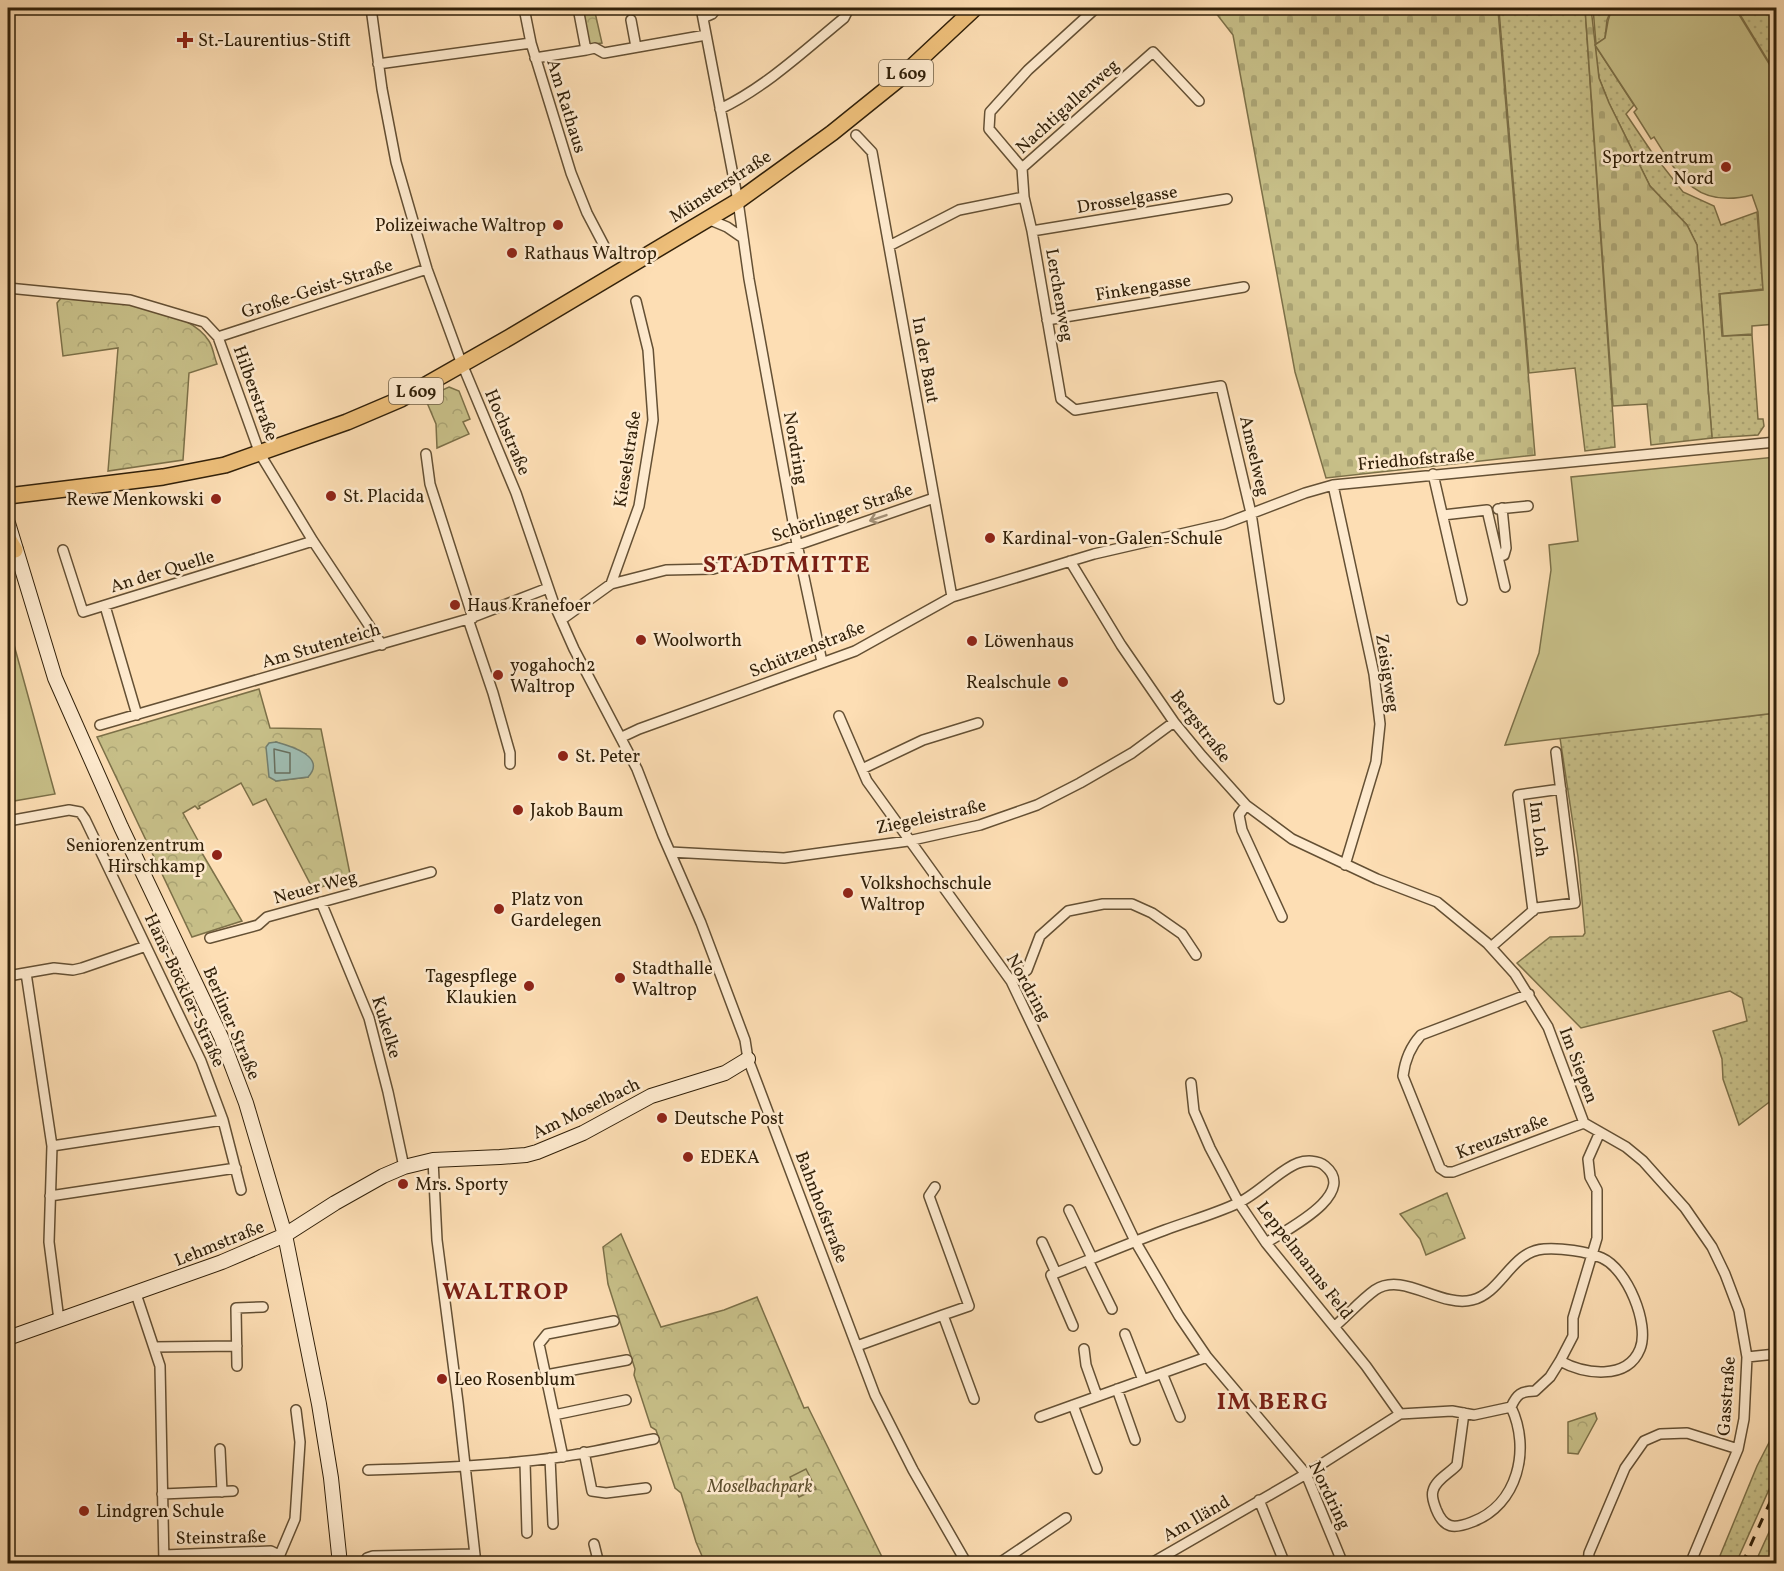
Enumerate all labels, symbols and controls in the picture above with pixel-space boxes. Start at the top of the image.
place label: St.-Laurentius-Stift [198,29,351,54]
marker: St.-Laurentius-Stift [176,31,194,49]
street label: Nachtigallenweg [1011,54,1125,160]
street label: Am Rathaus [539,56,592,157]
road number: L 609 [879,60,933,86]
street label: Münsterstraße [665,145,777,230]
place label: Sportzentrum Nord [1602,146,1714,192]
marker: Sportzentrum Nord [1719,160,1733,174]
street label: Drosselgasse [1075,180,1179,221]
place label: Polizeiwache Waltrop [375,214,546,239]
marker: Polizeiwache Waltrop [551,218,565,232]
place label: Rathaus Waltrop [524,242,657,267]
marker: Rathaus Waltrop [505,246,519,260]
street label: Lerchenweg [1038,247,1079,344]
street label: Große-Geist-Straße [239,253,396,326]
street label: Finkengasse [1094,269,1193,308]
street label: In der Baut [905,315,944,405]
street label: Hilberstraße [226,342,283,445]
road number: L 609 [389,378,443,404]
street label: Hochstraße [477,386,536,479]
street label: Kieselstraße [609,409,648,509]
street label: Nordring [776,410,813,487]
street label: Amselweg [1232,414,1275,499]
street label: Friedhofstraße [1357,443,1476,478]
street label: Schörlinger Straße [769,478,916,549]
place label: St. Placida [343,485,425,510]
place label: Rewe Menkowski [66,488,204,513]
marker: St. Placida [324,489,338,503]
marker: Rewe Menkowski [209,492,223,506]
one-way arrow [870,513,888,524]
place label: Kardinal-von-Galen-Schule [1002,527,1223,552]
marker: Kardinal-von-Galen-Schule [983,531,997,545]
street label: An der Quelle [107,545,218,600]
district label: STADTMITTE [703,549,871,583]
place label: Haus Kranefoer [467,594,591,619]
marker: Haus Kranefoer [448,598,462,612]
street label: Schützenstraße [746,616,869,685]
street label: Am Stutenteich [259,617,384,675]
place label: Woolworth [653,629,742,654]
place label: Löwenhaus [984,630,1074,655]
street label: Zeisigweg [1368,632,1405,714]
marker: Woolworth [634,633,648,647]
marker: Löwenhaus [965,634,979,648]
place label: yogahoch2 Waltrop [510,654,596,700]
marker: yogahoch2 Waltrop [491,668,505,682]
place label: Realschule [966,671,1051,696]
marker: Realschule [1056,675,1070,689]
street label: Bergstraße [1163,685,1236,769]
place label: St. Peter [575,745,640,770]
marker: St. Peter [556,749,570,763]
street label: Ziegeleistraße [874,794,989,841]
place label: Jakob Baum [530,799,624,824]
street label: Im Loh [1522,800,1553,859]
marker: Jakob Baum [511,803,525,817]
place label: Seniorenzentrum Hirschkamp [66,834,205,880]
marker: Seniorenzentrum Hirschkamp [210,848,224,862]
street label: Neuer Weg [271,865,360,912]
place label: Volkshochschule Waltrop [860,872,992,918]
marker: Volkshochschule Waltrop [841,886,855,900]
place label: Platz von Gardelegen [511,888,602,934]
marker: Platz von Gardelegen [492,902,506,916]
street label: Hans-Böckler-Straße [137,910,230,1072]
street label: Nordring [999,950,1056,1026]
place label: Stadthalle Waltrop [632,957,713,1003]
street label: Berliner Straße [196,963,266,1084]
place label: Tagespflege Klaukien [425,965,517,1011]
marker: Stadthalle Waltrop [613,971,627,985]
marker: Tagespflege Klaukien [522,979,536,993]
street label: Kukelke [364,993,407,1062]
street label: Im Siepen [1552,1024,1604,1107]
street label: Am Moselbach [529,1072,645,1146]
place label: Deutsche Post [674,1107,784,1132]
street label: Kreuzstraße [1453,1108,1552,1167]
marker: Deutsche Post [655,1111,669,1125]
place label: EDEKA [700,1146,760,1171]
street label: Bahnhofstraße [788,1148,853,1267]
marker: EDEKA [681,1150,695,1164]
place label: Mrs. Sporty [415,1173,509,1198]
marker: Mrs. Sporty [396,1177,410,1191]
street label: Leppelmanns Feld [1250,1196,1358,1325]
street label: Lehmstraße [171,1215,268,1274]
district label: WALTROP [442,1276,570,1310]
street label: Gasstraße [1712,1356,1743,1437]
place label: Leo Rosenblum [454,1368,575,1393]
marker: Leo Rosenblum [435,1372,449,1386]
district label: IM BERG [1217,1386,1329,1420]
street label: Nordring [1301,1457,1356,1534]
park label: Moselbachpark [706,1475,813,1500]
street label: Am Iländ [1159,1490,1235,1549]
place label: Lindgren Schule [96,1500,224,1525]
marker: Lindgren Schule [77,1504,91,1518]
street label: Steinstraße [176,1525,267,1552]

